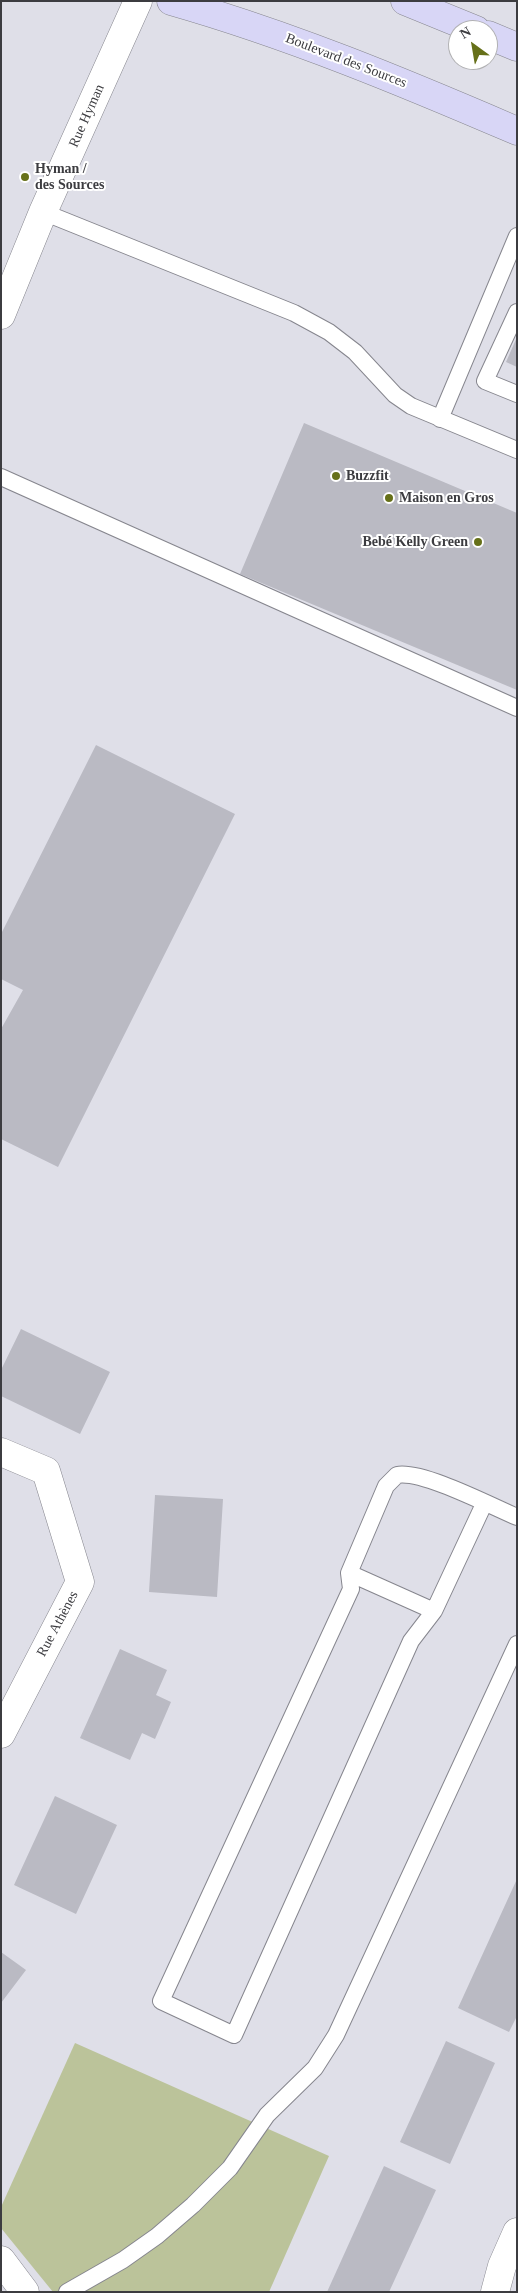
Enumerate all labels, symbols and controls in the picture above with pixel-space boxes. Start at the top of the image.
north arrow [448,20,498,70]
text: N [457,24,474,42]
street label: Boulevard des Sources [283,30,409,92]
street label: Rue Hyman [66,82,108,150]
place label: Hyman / des Sources [35,161,104,193]
marker: Hyman / des Sources [19,171,31,183]
place label: Buzzfit [346,468,389,484]
marker: Buzzfit [330,470,342,482]
place label: Maison en Gros [399,490,494,506]
marker: Maison en Gros [383,492,395,504]
place label: Bebé Kelly Green [363,534,468,550]
marker: Bebé Kelly Green [472,536,484,548]
street label: Rue Athènes [34,1588,82,1660]

